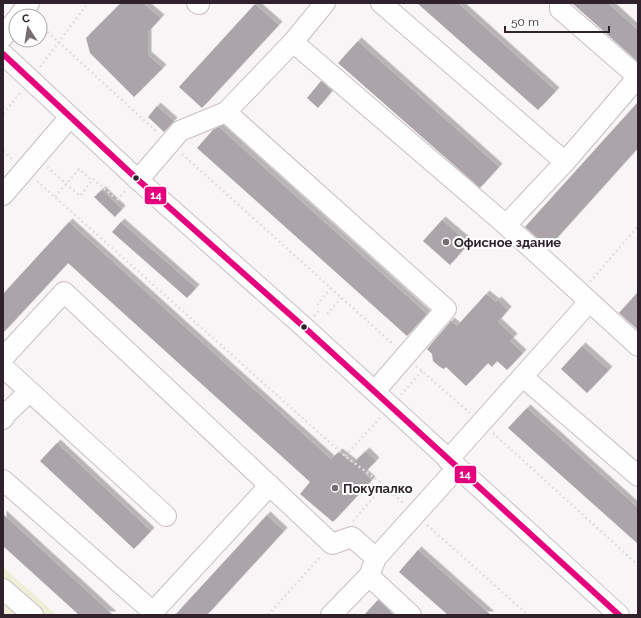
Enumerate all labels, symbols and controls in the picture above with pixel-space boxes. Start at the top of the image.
north arrow [8,8,48,48]
scale bar [505,8,609,34]
text: С [21,11,32,26]
text: 50 m [511,15,539,29]
unlabelled marker [131,173,141,183]
line badge: 14 [144,186,167,205]
text: 14 [150,189,162,202]
place label: Офисное здание [454,235,561,250]
marker: Офисное здание [441,237,451,247]
unlabelled marker [299,322,309,332]
line badge: 14 [454,465,477,484]
text: 14 [459,468,471,481]
place label: Покупалко [343,481,413,496]
marker: Покупалко [330,483,340,493]

